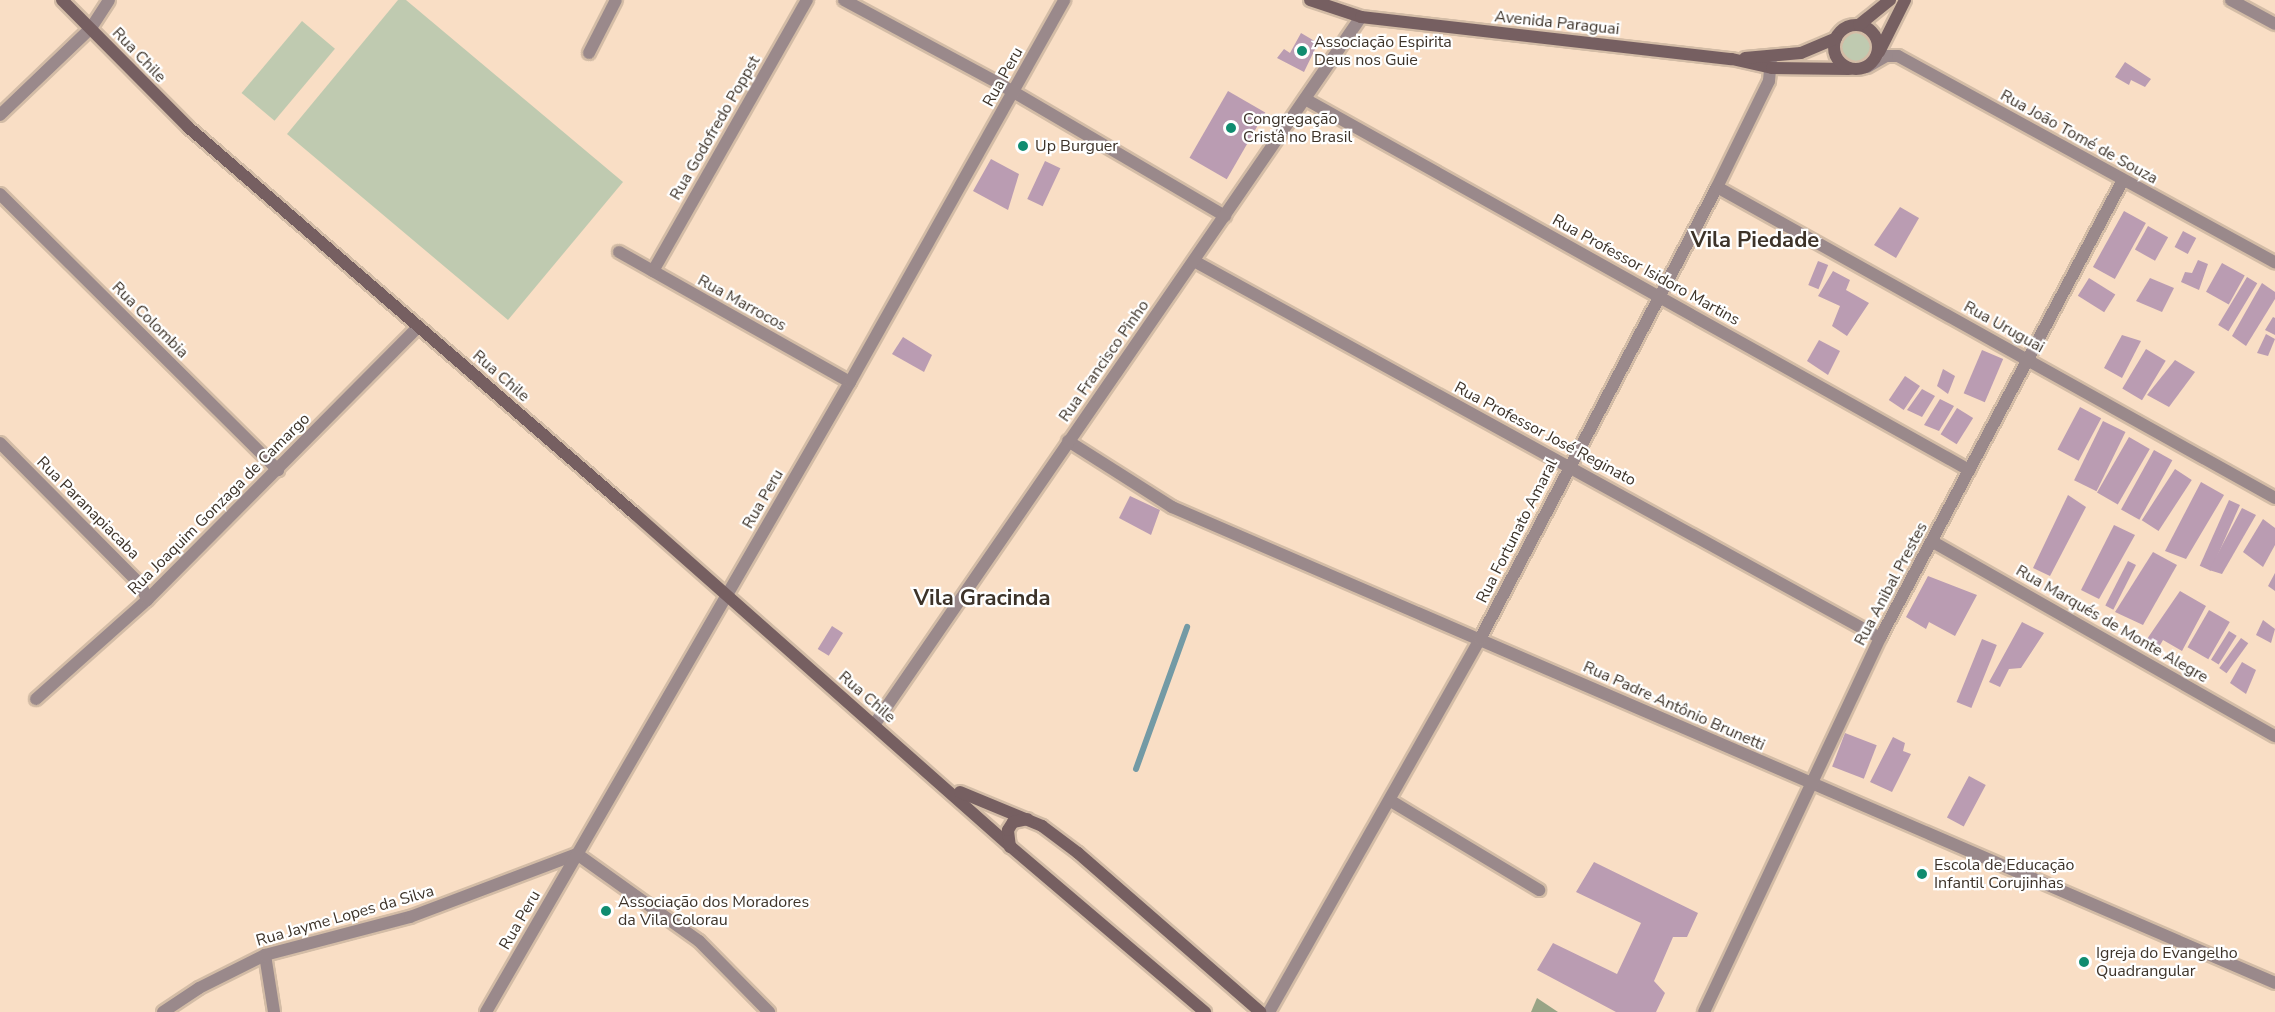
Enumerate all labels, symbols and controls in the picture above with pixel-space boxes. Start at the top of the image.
street label: Avenida Paraguai [1494,7,1620,39]
street label: Rua Chile [108,24,170,86]
place label: Associação Espirita Deus nos Guie [1314,32,1452,70]
street label: Rua Peru [979,44,1027,110]
marker: Associação Espirita Deus nos Guie [1295,44,1309,58]
street label: Rua Godofredo Poppst [666,53,764,203]
street label: Rua João Tomé de Souza [1997,86,2161,188]
place label: Congregação Cristâ no Brasil [1243,109,1352,147]
marker: Congregação Cristâ no Brasil [1224,121,1238,135]
place label: Up Burguer [1035,136,1118,156]
marker: Up Burguer [1016,139,1030,153]
street label: Rua Professor Isidoro Martins [1549,210,1743,330]
district label: Vila Piedade [1691,228,1819,254]
street label: Rua Marrocos [694,271,790,335]
street label: Rua Colombia [108,278,192,362]
street label: Rua Francisco Pinho [1055,296,1153,426]
street label: Rua Uruguai [1960,297,2048,357]
street label: Rua Chile [469,346,533,406]
street label: Rua Professor José Reginato [1451,378,1639,490]
street label: Rua Joaquim Gonzaga de Camargo [124,409,314,599]
street label: Rua Paranapiacaba [33,453,143,563]
street label: Rua Fortunato Amaral [1472,456,1562,606]
street label: Rua Peru [738,466,788,532]
street label: Rua Anibal Prestes [1850,519,1932,649]
street label: Rua Marqués de Monte Alegre [2012,561,2212,687]
district label: Vila Gracinda [913,586,1051,612]
street label: Rua Padre Antônio Brunetti [1580,657,1768,755]
street label: Rua Chile [835,667,899,727]
place label: Escola de Educação Infantil Corujinhas [1934,855,2074,893]
marker: Escola de Educação Infantil Corujinhas [1915,867,1929,881]
street label: Rua Jayme Lopes da Silva [254,881,436,951]
street label: Rua Peru [495,887,545,953]
place label: Associação dos Moradores da Vila Colorau [618,892,809,930]
marker: Associação dos Moradores da Vila Colorau [599,904,613,918]
place label: Igreja do Evangelho Quadrangular [2096,943,2238,981]
marker: Igreja do Evangelho Quadrangular [2077,955,2091,969]

